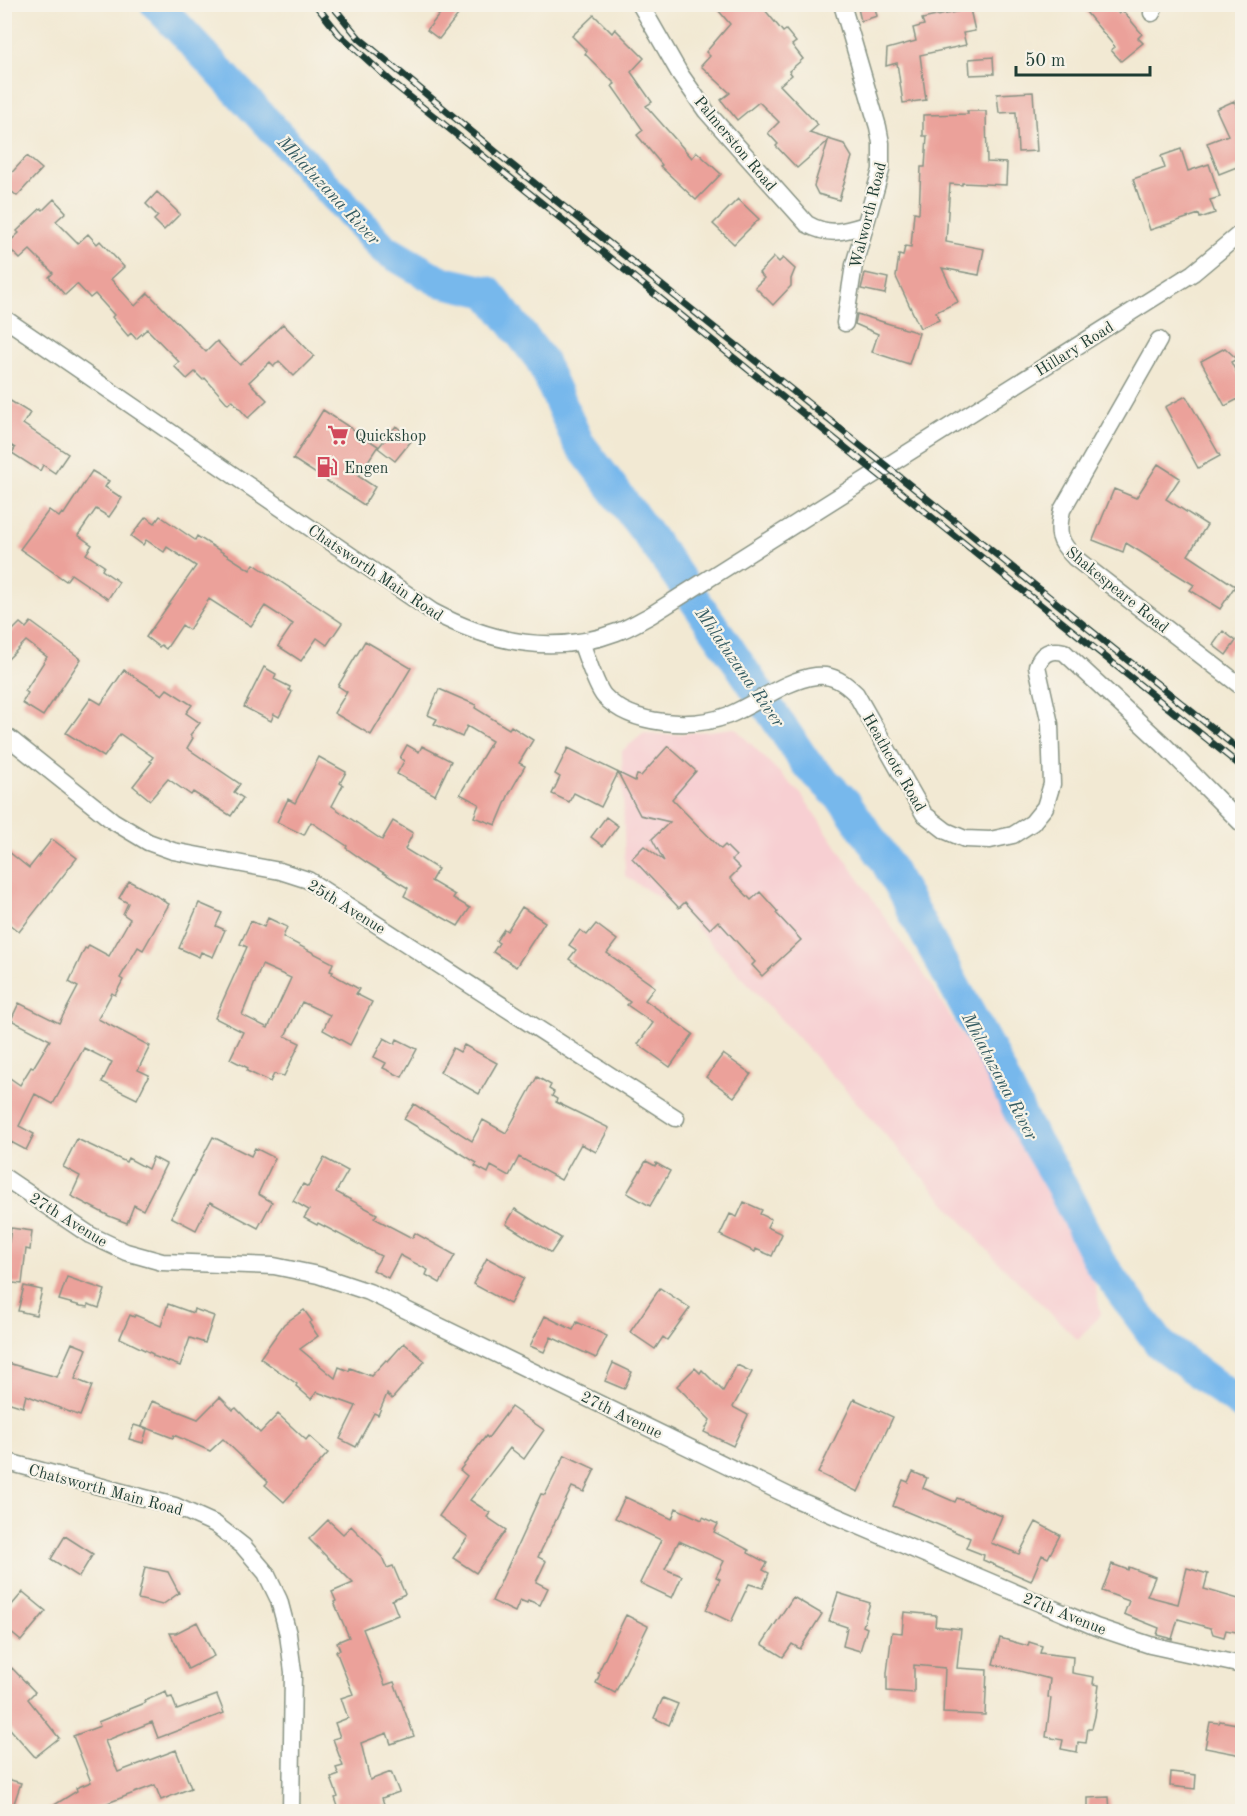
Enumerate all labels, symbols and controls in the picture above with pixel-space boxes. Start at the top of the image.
scale bar [1016,39,1150,77]
text: 50 m [1025,52,1065,70]
street label: Palmerston Road [690,94,779,195]
water label: Mhlatuzana River [273,132,384,249]
street label: Walworth Road [848,161,890,270]
street label: Hillary Road [1033,319,1117,380]
supermarket icon: Quickshop [326,423,350,447]
place label: Quickshop [355,429,426,445]
fuel station icon: Engen [315,455,339,479]
place label: Engen [344,461,389,477]
street label: Chatsworth Main Road [304,523,445,625]
street label: Shakespeare Road [1062,544,1171,637]
water label: Mhlatuzana River [691,604,788,732]
street label: Heathcote Road [859,711,928,815]
street label: 25th Avenue [304,878,388,938]
water label: Mhlatuzana River [958,1009,1041,1144]
street label: 27th Avenue [26,1191,110,1251]
street label: 27th Avenue [578,1389,664,1442]
street label: Chatsworth Main Road [27,1463,184,1519]
street label: 27th Avenue [1020,1591,1108,1639]

